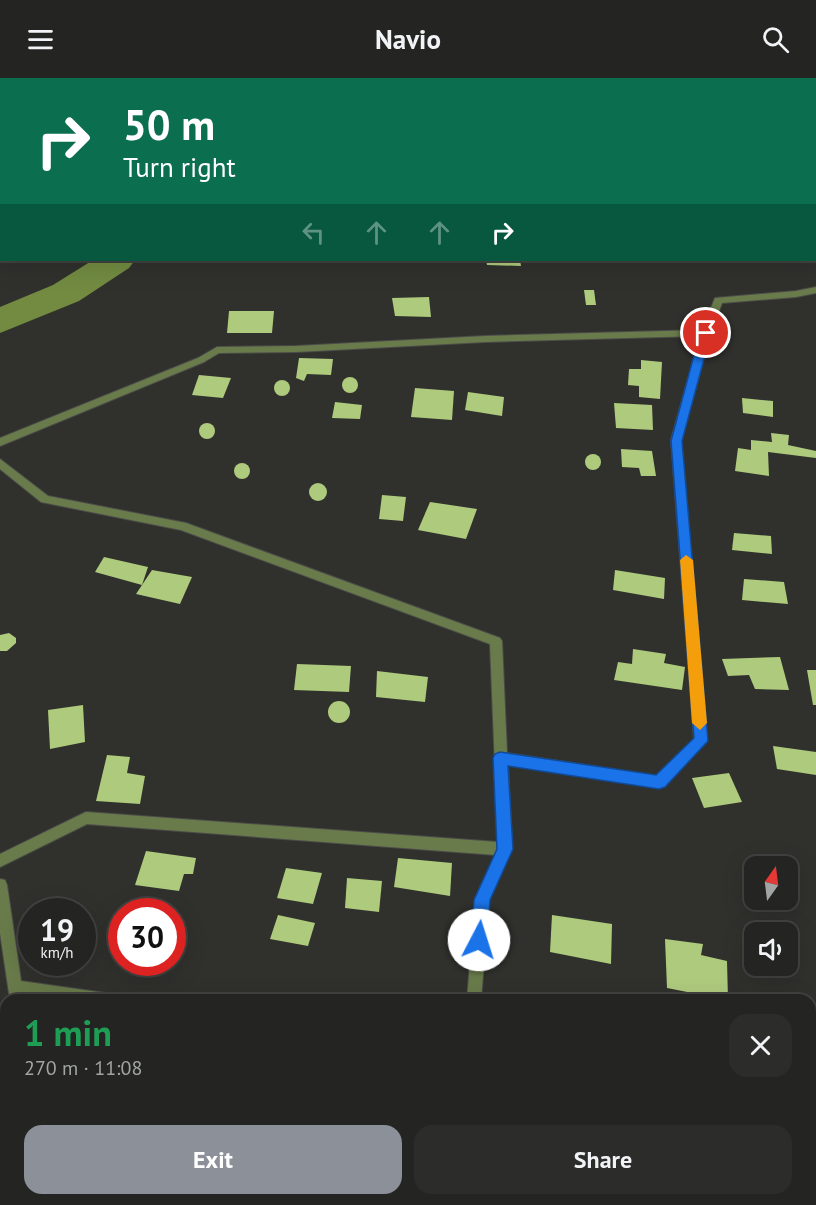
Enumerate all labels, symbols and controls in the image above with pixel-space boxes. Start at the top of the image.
text: Navio [375,22,441,56]
icon: menu [24,23,57,56]
icon: search [759,23,792,56]
text: 50 m [123,97,215,152]
icon: right [24,102,102,180]
text: Turn right [123,150,236,184]
icon: left [297,216,330,249]
icon: ahead [360,216,393,249]
icon: ahead [423,216,456,249]
icon: right [486,216,519,249]
pin [680,307,731,358]
icon: arrive [689,316,722,349]
north arrow [744,856,798,910]
map controls [744,856,798,976]
speed limit sign: 30 [108,898,186,976]
position arrow [447,908,511,972]
text: 19 [40,910,74,949]
button: sound [744,922,798,976]
text: km/h [41,943,73,962]
text: 1 min [24,1009,112,1056]
button: close [729,1014,792,1077]
text: 270 m · 11:08 [24,1055,142,1081]
button: Exit [24,1125,402,1194]
button: Share [414,1125,792,1194]

